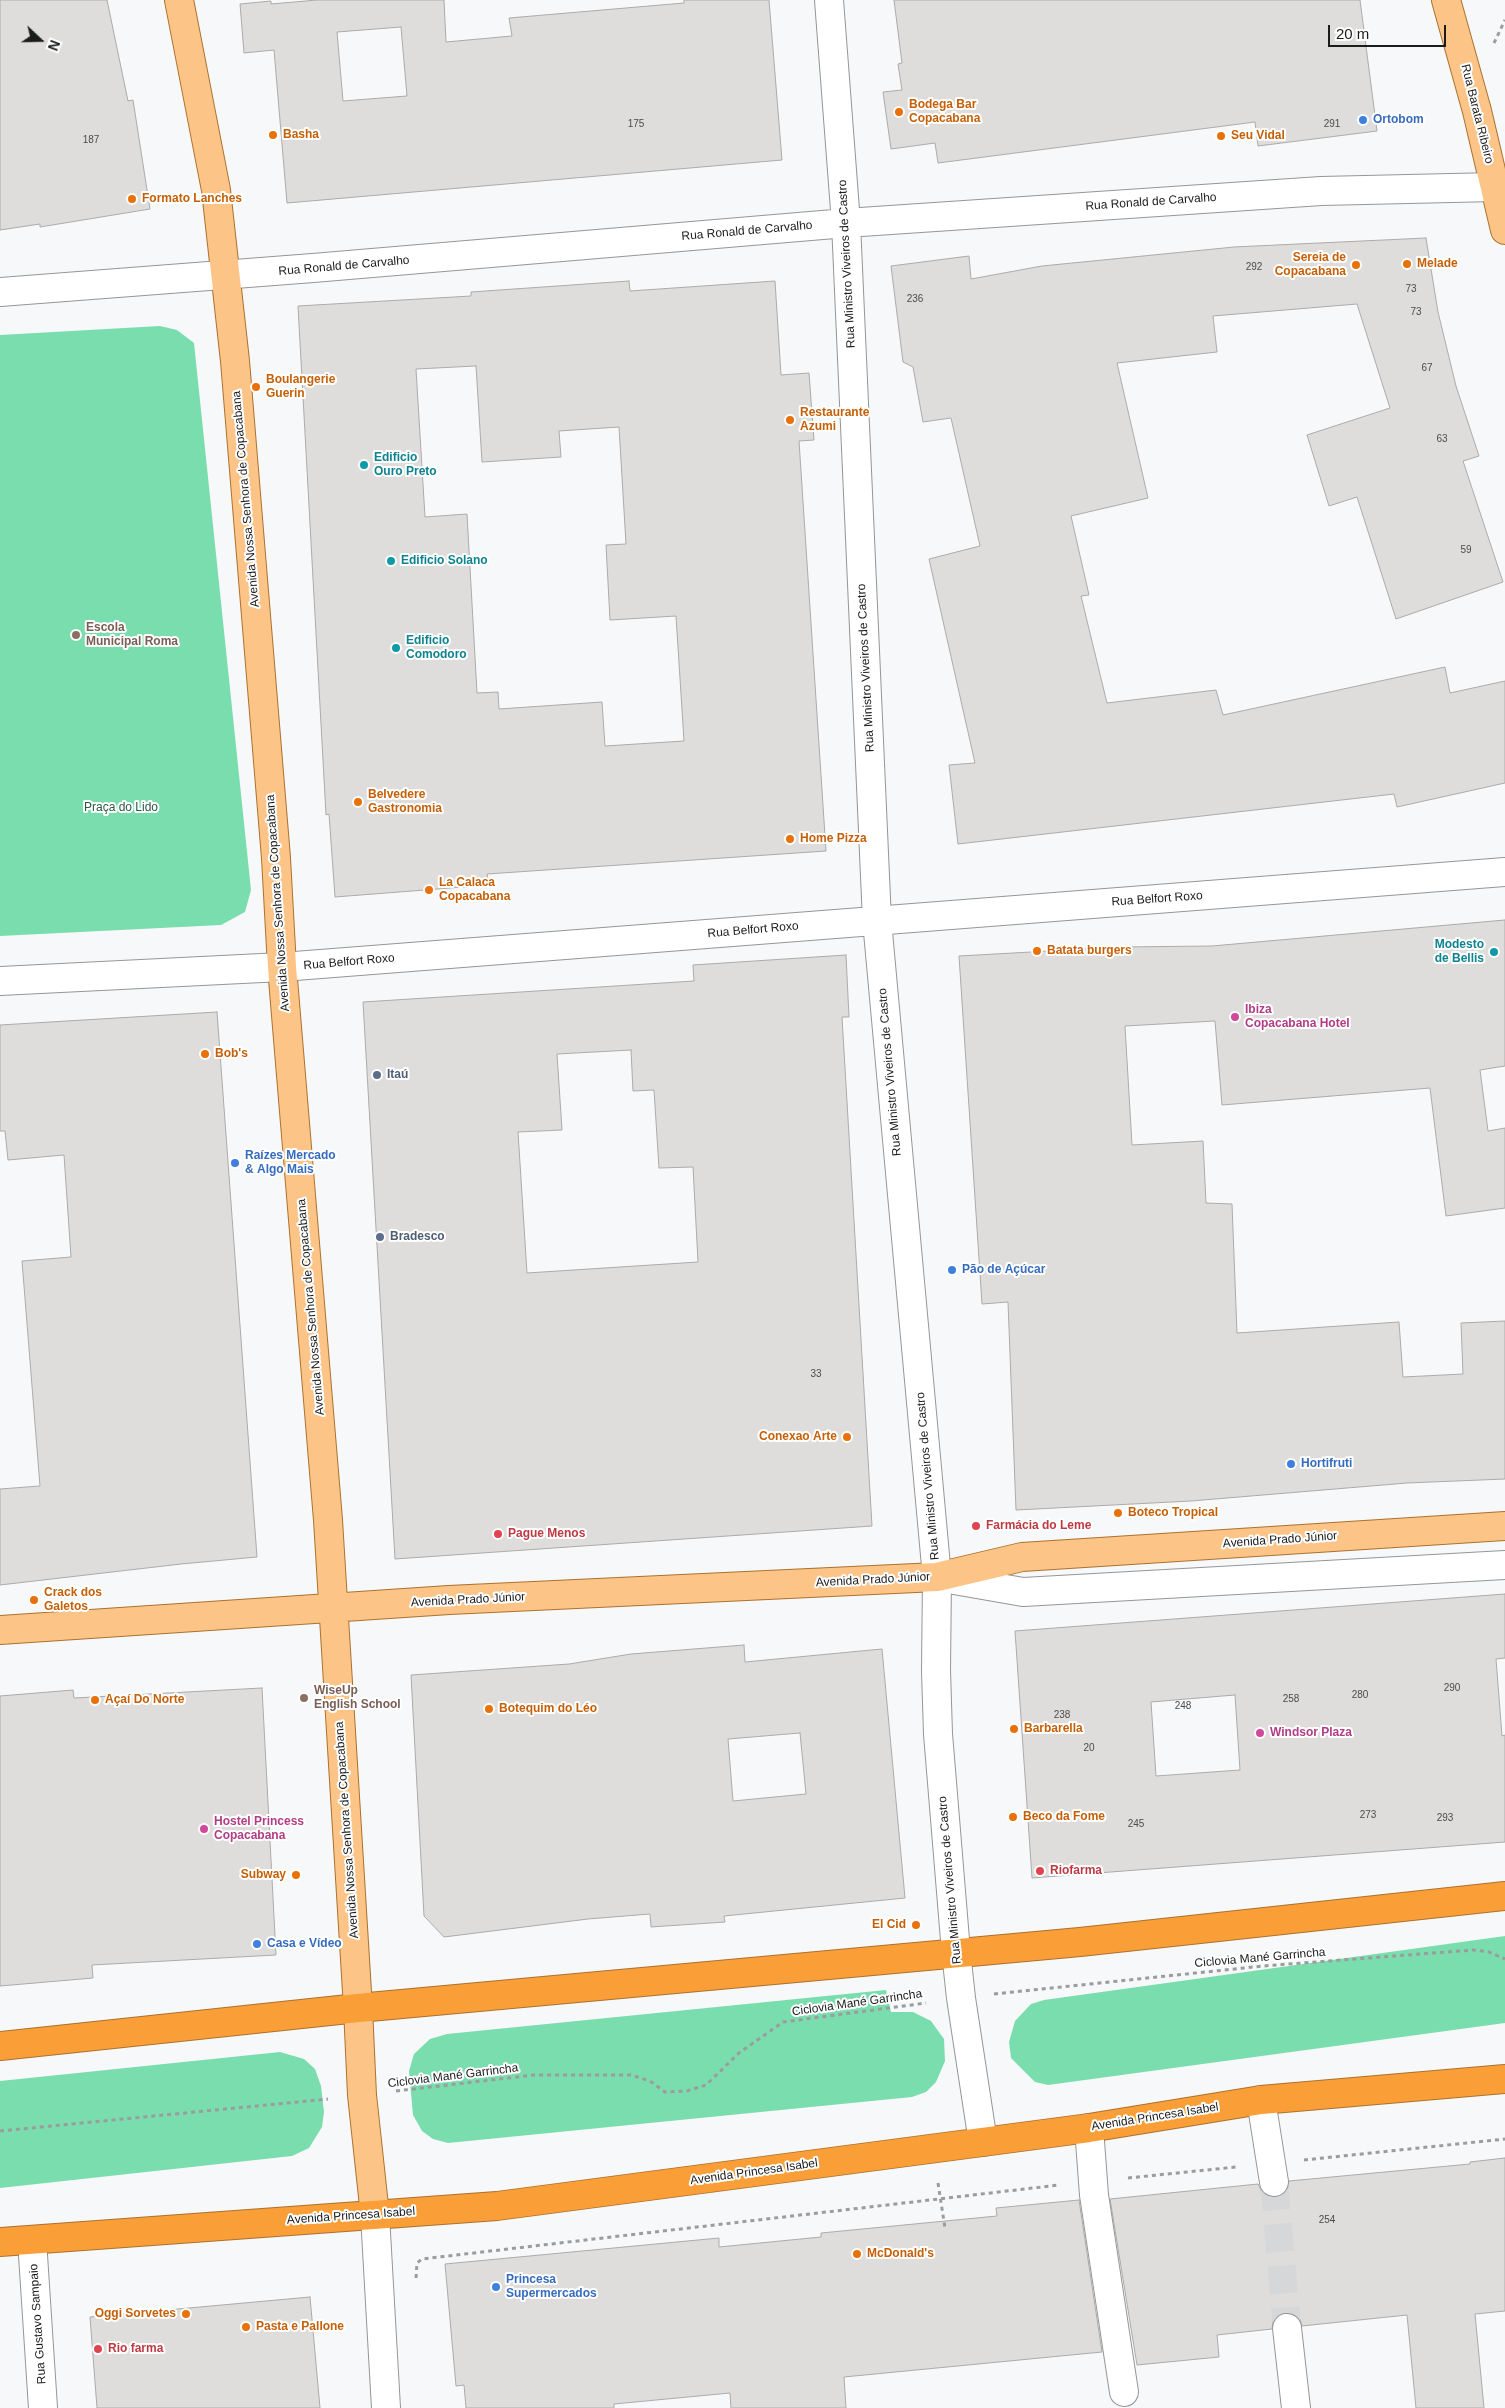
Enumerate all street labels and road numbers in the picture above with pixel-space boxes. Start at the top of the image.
street label: Rua Barata Ribeiro [1458,63,1496,165]
street label: Rua Ministro Viveiros de Castro [835,179,859,349]
street label: Rua Ronald de Carvalho [1085,190,1217,214]
street label: Rua Ronald de Carvalho [681,218,813,244]
street label: Rua Ronald de Carvalho [278,253,410,279]
street label: Avenida Nossa Senhora de Copacabana [229,390,263,608]
street label: Rua Ministro Viveiros de Castro [854,583,878,753]
street label: Avenida Nossa Senhora de Copacabana [263,794,293,1012]
street label: Rua Belfort Roxo [1111,889,1203,909]
street label: Rua Belfort Roxo [707,919,799,941]
street label: Rua Belfort Roxo [303,951,395,973]
street label: Rua Ministro Viveiros de Castro [875,987,905,1157]
street label: Avenida Nossa Senhora de Copacabana [294,1198,328,1416]
street label: Rua Ministro Viveiros de Castro [913,1391,943,1561]
street label: Avenida Prado Júnior [1222,1529,1338,1551]
street label: Avenida Prado Júnior [815,1570,931,1590]
street label: Avenida Prado Júnior [410,1590,526,1610]
street label: Avenida Nossa Senhora de Copacabana [332,1721,362,1939]
street label: Rua Ministro Viveiros de Castro [935,1795,965,1965]
street label: Ciclovia Mané Garrincha [1194,1945,1326,1971]
street label: Ciclovia Mané Garrincha [791,1987,923,2019]
street label: Ciclovia Mané Garrincha [387,2061,519,2091]
street label: Avenida Princesa Isabel [1090,2100,1220,2134]
street label: Avenida Princesa Isabel [689,2156,819,2188]
street label: Avenida Princesa Isabel [286,2204,416,2228]
street label: Rua Gustavo Sampaio [27,2263,49,2385]

